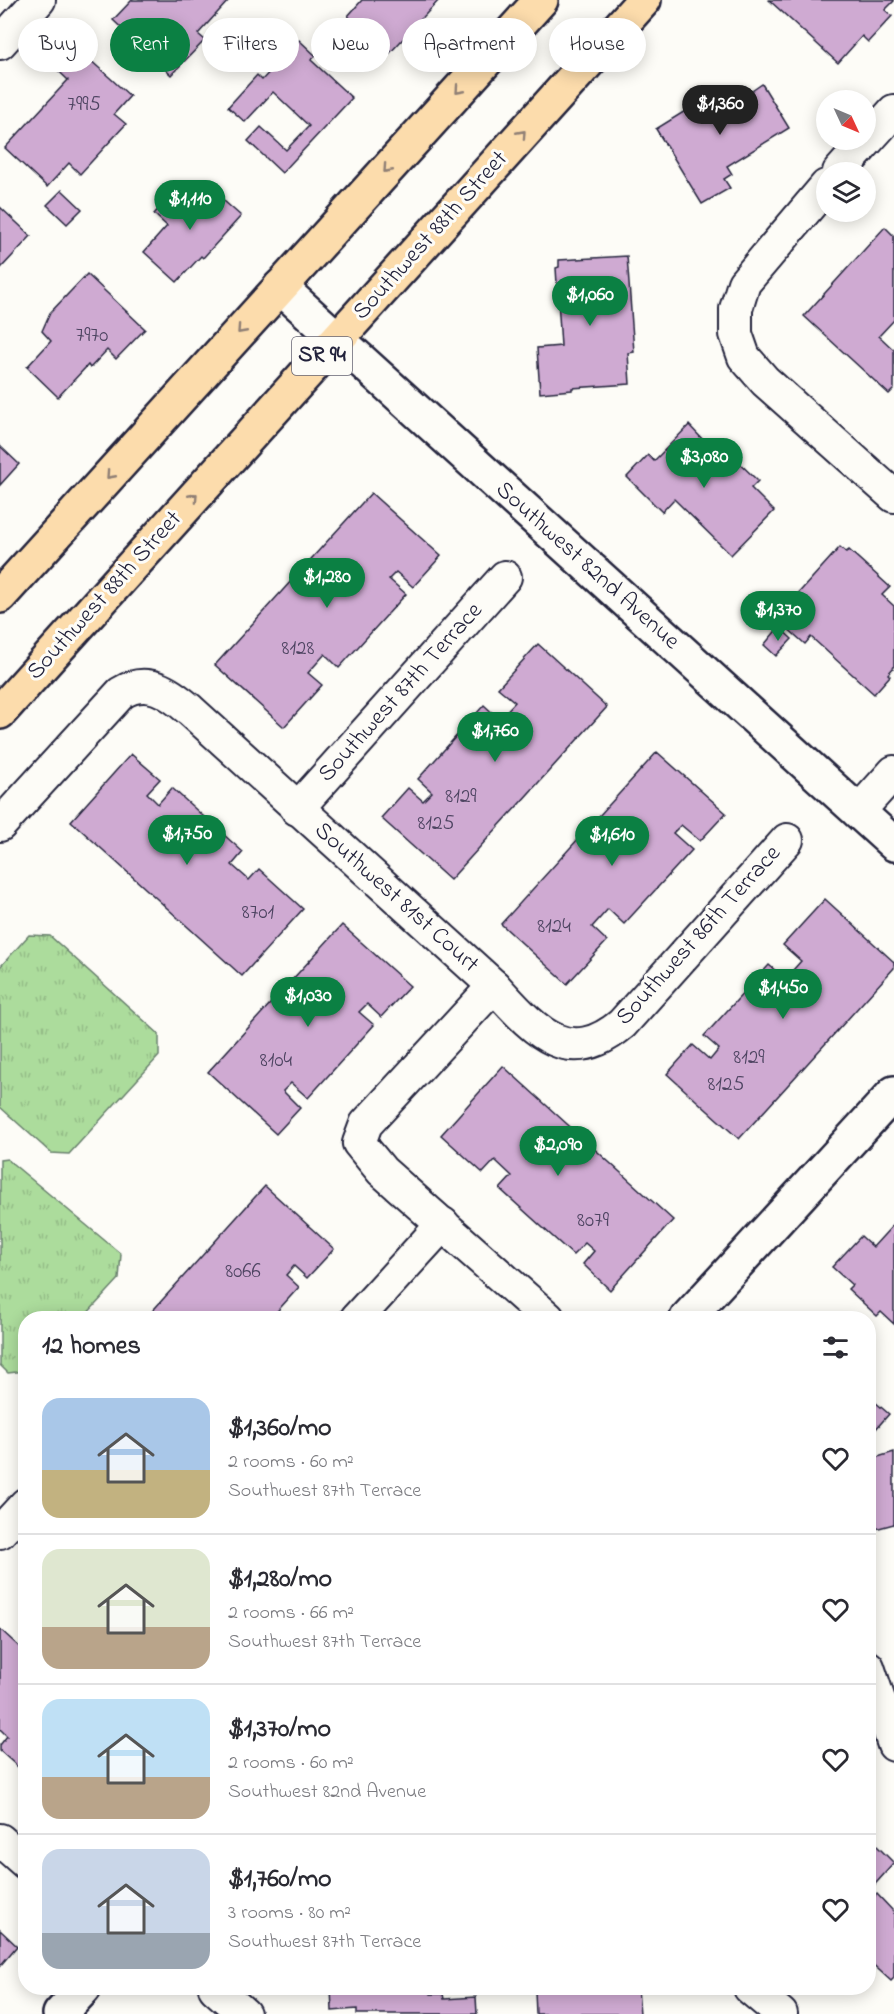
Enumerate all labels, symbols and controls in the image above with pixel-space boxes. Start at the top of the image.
chip: Buy [18,18,98,72]
chip: Rent [110,18,190,72]
chip: Filters [202,18,299,72]
chip: New [311,18,390,72]
chip: Apartment [402,18,537,72]
chip: House [549,18,646,72]
one-way arrow [455,83,466,94]
pin: $1,360 [671,85,769,136]
house number: 7995 [67,90,101,120]
text: $1,360 [696,90,744,119]
north arrow [816,90,876,150]
map controls [816,90,876,222]
one-way arrow [515,131,526,141]
street label: Southwest 88th Street [345,143,517,329]
one-way arrow [383,162,394,173]
button: layers [816,162,876,222]
pin: $1,110 [141,180,239,231]
text: $1,110 [168,185,212,214]
pin: $1,060 [541,276,639,327]
text: $1,060 [566,281,614,310]
house number: 7970 [76,321,108,351]
one-way arrow [237,323,248,334]
road number: SR 94 [292,337,352,375]
pin: $3,080 [655,438,753,489]
text: $3,080 [680,443,728,472]
one-way arrow [106,468,117,478]
street label: Southwest 82nd Avenue [487,473,687,659]
one-way arrow [187,493,198,504]
street label: Southwest 88th Street [19,503,191,689]
pin: $1,280 [278,558,376,609]
text: $1,280 [303,563,351,592]
pin: $1,370 [729,591,827,642]
street label: Southwest 87th Terrace [310,595,492,791]
text: $1,370 [754,596,802,625]
house number: 8128 [282,634,315,664]
pin: $1,760 [446,712,544,763]
text: $1,760 [471,717,519,746]
house number: 8129 [445,782,477,812]
house number: 8125 [417,809,455,839]
street label: Southwest 81st Court [306,814,486,982]
pin: $1,750 [138,815,236,866]
pin: $1,610 [563,816,661,867]
text: $1,750 [162,820,212,849]
text: $1,610 [589,821,635,850]
street label: Southwest 86th Terrace [608,838,790,1034]
house number: 8701 [242,898,274,928]
house number: 8124 [537,912,571,942]
pin: $1,450 [734,969,832,1020]
text: $1,450 [758,974,808,1003]
pin: $1,030 [259,977,357,1028]
text: $1,030 [284,982,332,1011]
house number: 8129 [733,1043,765,1073]
house number: 8104 [260,1046,292,1076]
house number: 8125 [707,1070,745,1100]
pin: $2,090 [509,1126,607,1177]
text: $2,090 [534,1131,582,1160]
house number: 8079 [577,1206,610,1236]
house number: 8066 [225,1257,261,1287]
text: 12 homes [42,1328,141,1366]
icon: filters [819,1331,852,1364]
text: $1,360/mo [228,1410,332,1448]
icon: home [90,1422,162,1494]
icon: heart [819,1442,852,1475]
text: 2 rooms · 60 m² [228,1448,354,1477]
text: Southwest 87th Terrace [228,1477,421,1506]
text: $1,280/mo [228,1561,332,1599]
icon: home [90,1573,162,1645]
icon: heart [819,1593,852,1626]
text: 2 rooms · 66 m² [228,1599,354,1628]
text: Southwest 87th Terrace [228,1628,421,1657]
text: $1,370/mo [228,1711,331,1749]
icon: home [90,1723,162,1795]
icon: heart [819,1743,852,1776]
text: 2 rooms · 60 m² [228,1749,354,1778]
text: Southwest 82nd Avenue [228,1778,426,1807]
text: $1,760/mo [228,1861,332,1899]
icon: home [90,1873,162,1945]
icon: heart [819,1893,852,1926]
text: 3 rooms · 80 m² [228,1899,351,1928]
text: Southwest 87th Terrace [228,1928,421,1957]

